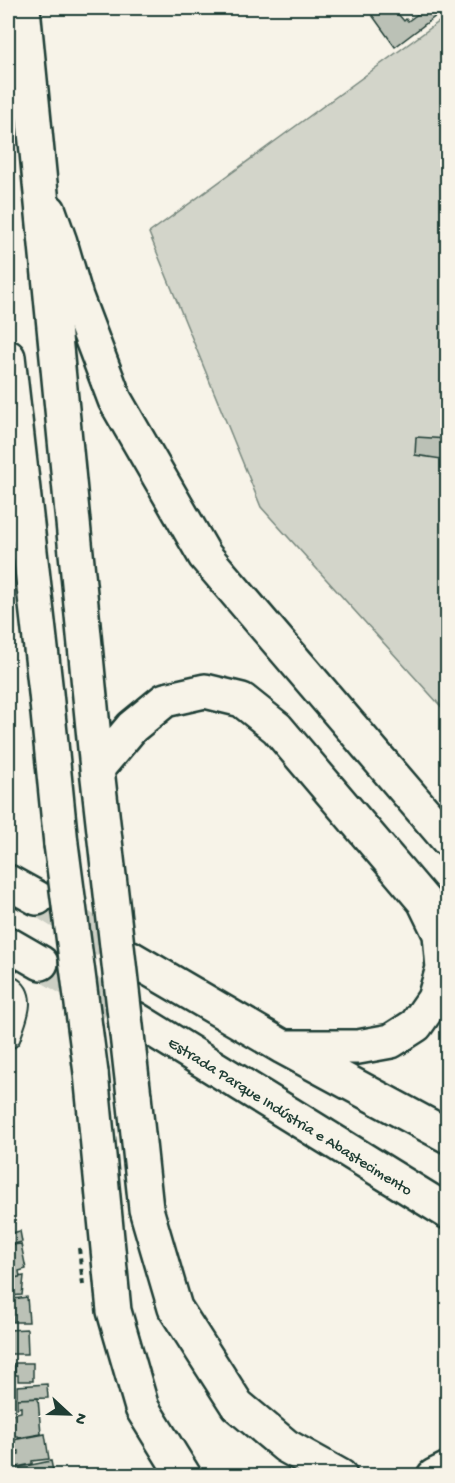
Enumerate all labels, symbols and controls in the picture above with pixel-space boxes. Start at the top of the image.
street label: Estrada Parque Indústria e Abastecimento [163,1035,415,1201]
north arrow [39,1384,99,1444]
text: N [69,1410,90,1427]

